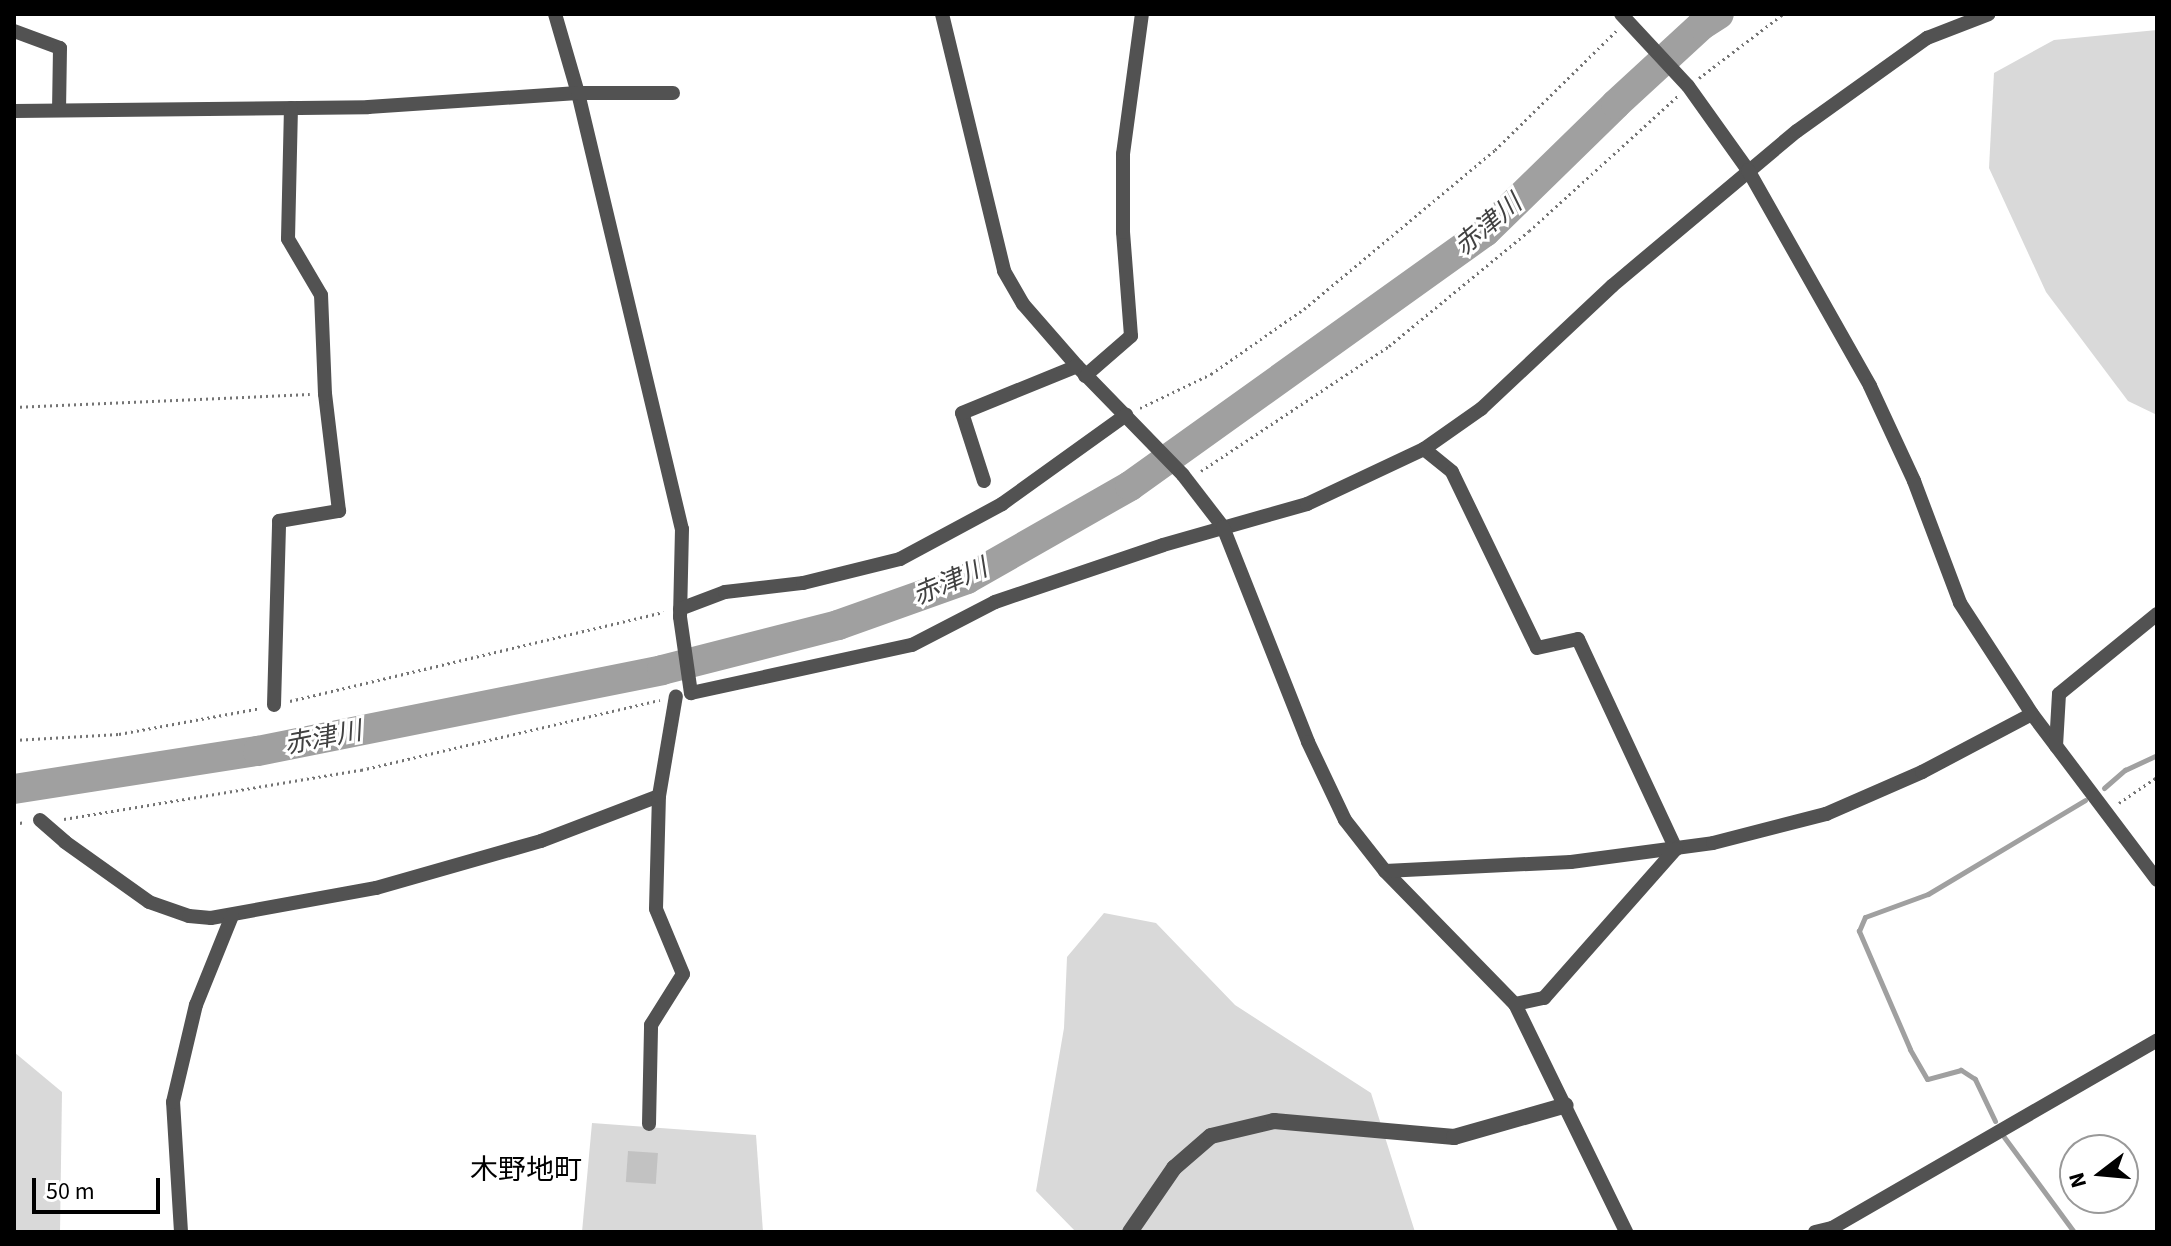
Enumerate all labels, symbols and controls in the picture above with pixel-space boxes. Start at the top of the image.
water label: 赤津川 [1448,188,1528,262]
water label: 赤津川 [908,552,992,612]
water label: 赤津川 [282,715,364,761]
north arrow [2059,1134,2139,1214]
district label: 木野地町 [470,1153,582,1187]
scale bar [36,1162,164,1212]
text: N [2060,1169,2095,1192]
text: 50 m [46,1174,95,1209]

